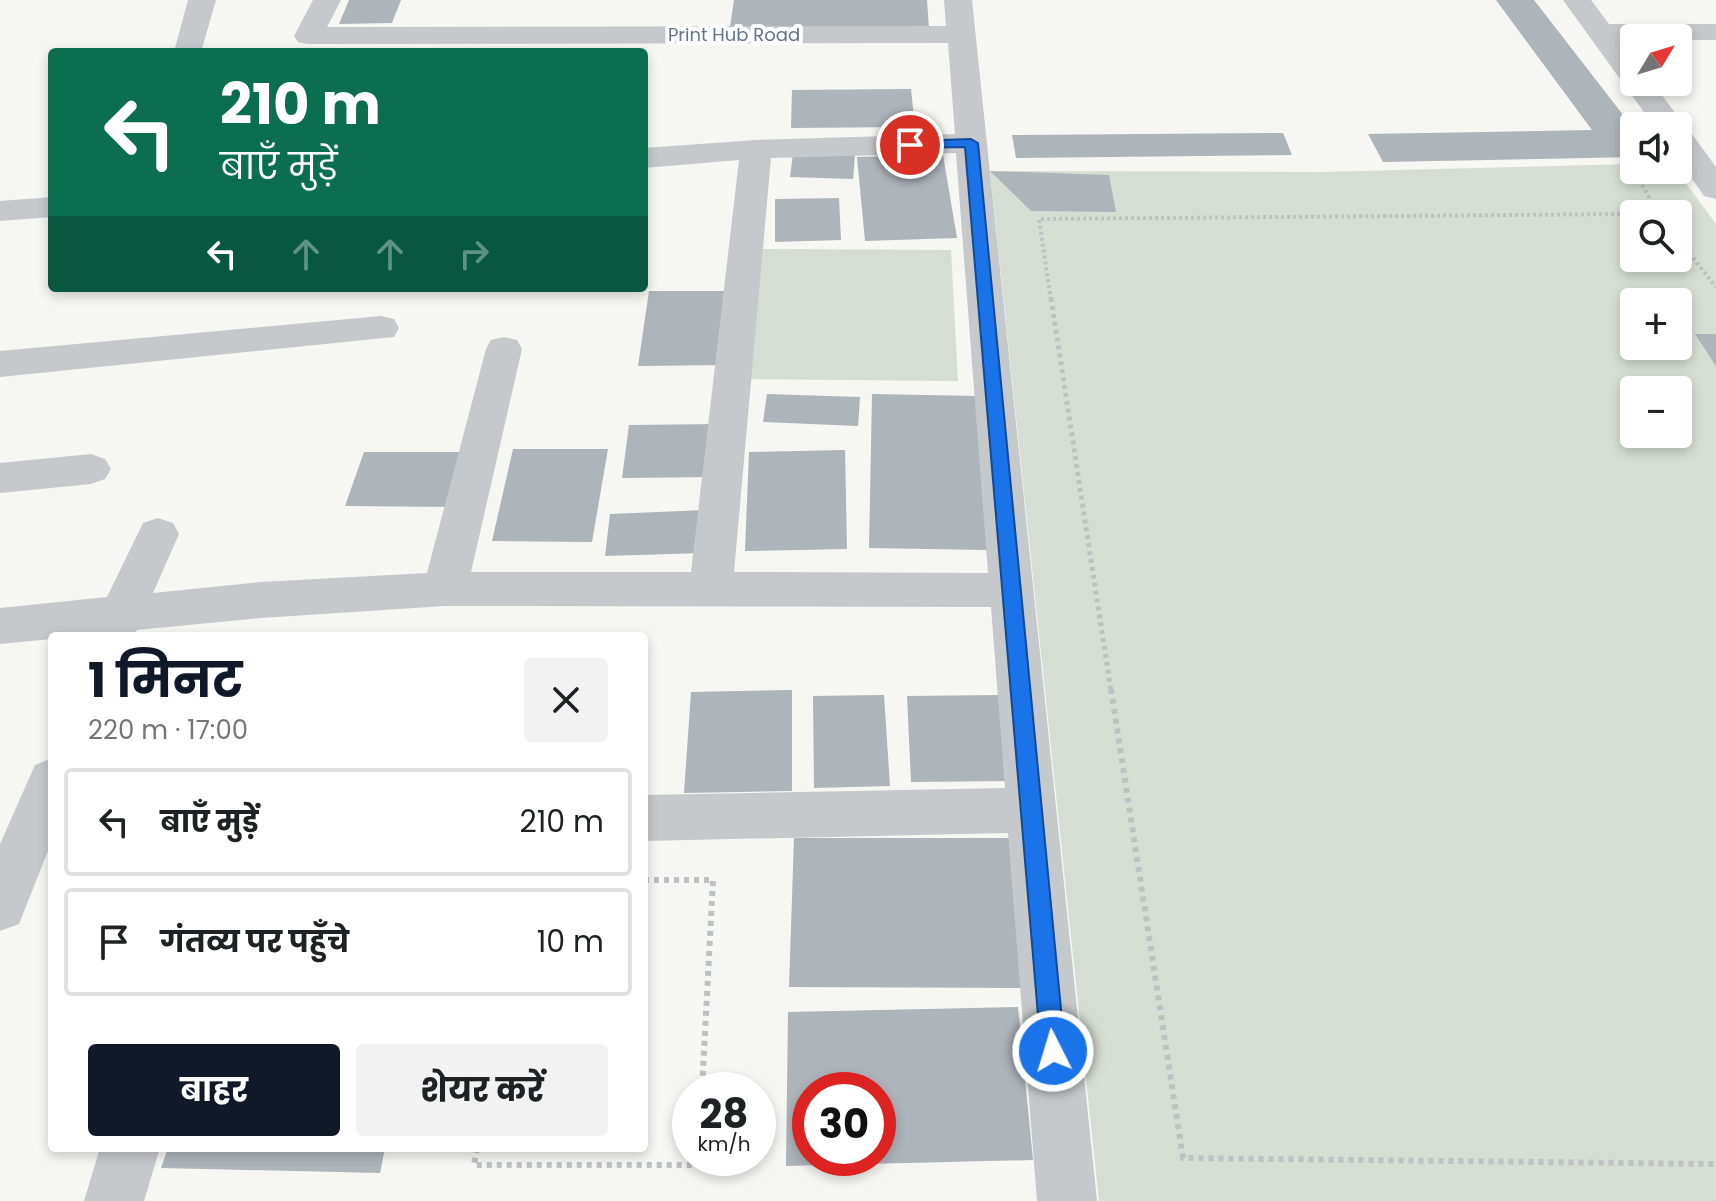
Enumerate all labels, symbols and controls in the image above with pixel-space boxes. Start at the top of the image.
street label: Print Hub Road [668,22,800,47]
north arrow [1620,24,1692,96]
map controls [1620,24,1692,448]
text: 210 m [220,65,381,144]
icon: left [88,80,192,184]
pin [876,111,944,179]
button: sound [1620,112,1692,184]
icon: arrive [888,123,932,167]
text: बाएँ मुड़ें [220,141,337,192]
button: search [1620,200,1692,272]
icon: left [200,232,244,276]
icon: ahead [284,232,328,276]
icon: ahead [368,232,412,276]
icon: right [452,232,496,276]
button: + [1620,288,1692,360]
button: − [1620,376,1692,448]
text: 1 मिनट [88,647,243,714]
button: close [524,658,608,742]
text: 220 m · 17:00 [88,712,248,748]
icon: left [92,800,136,844]
text: बाएँ मुड़ें [160,800,258,843]
text: 210 m [519,800,604,843]
icon: arrive [92,920,136,964]
text: गंतव्य पर पहुँचे [160,920,349,963]
text: 10 m [537,920,604,963]
position arrow [1011,1009,1095,1093]
button: बाहर [88,1044,340,1136]
button: शेयर करें [356,1044,608,1136]
speed limit sign: 30 [792,1072,896,1176]
text: 28 [700,1086,748,1142]
text: km/h [697,1130,751,1158]

